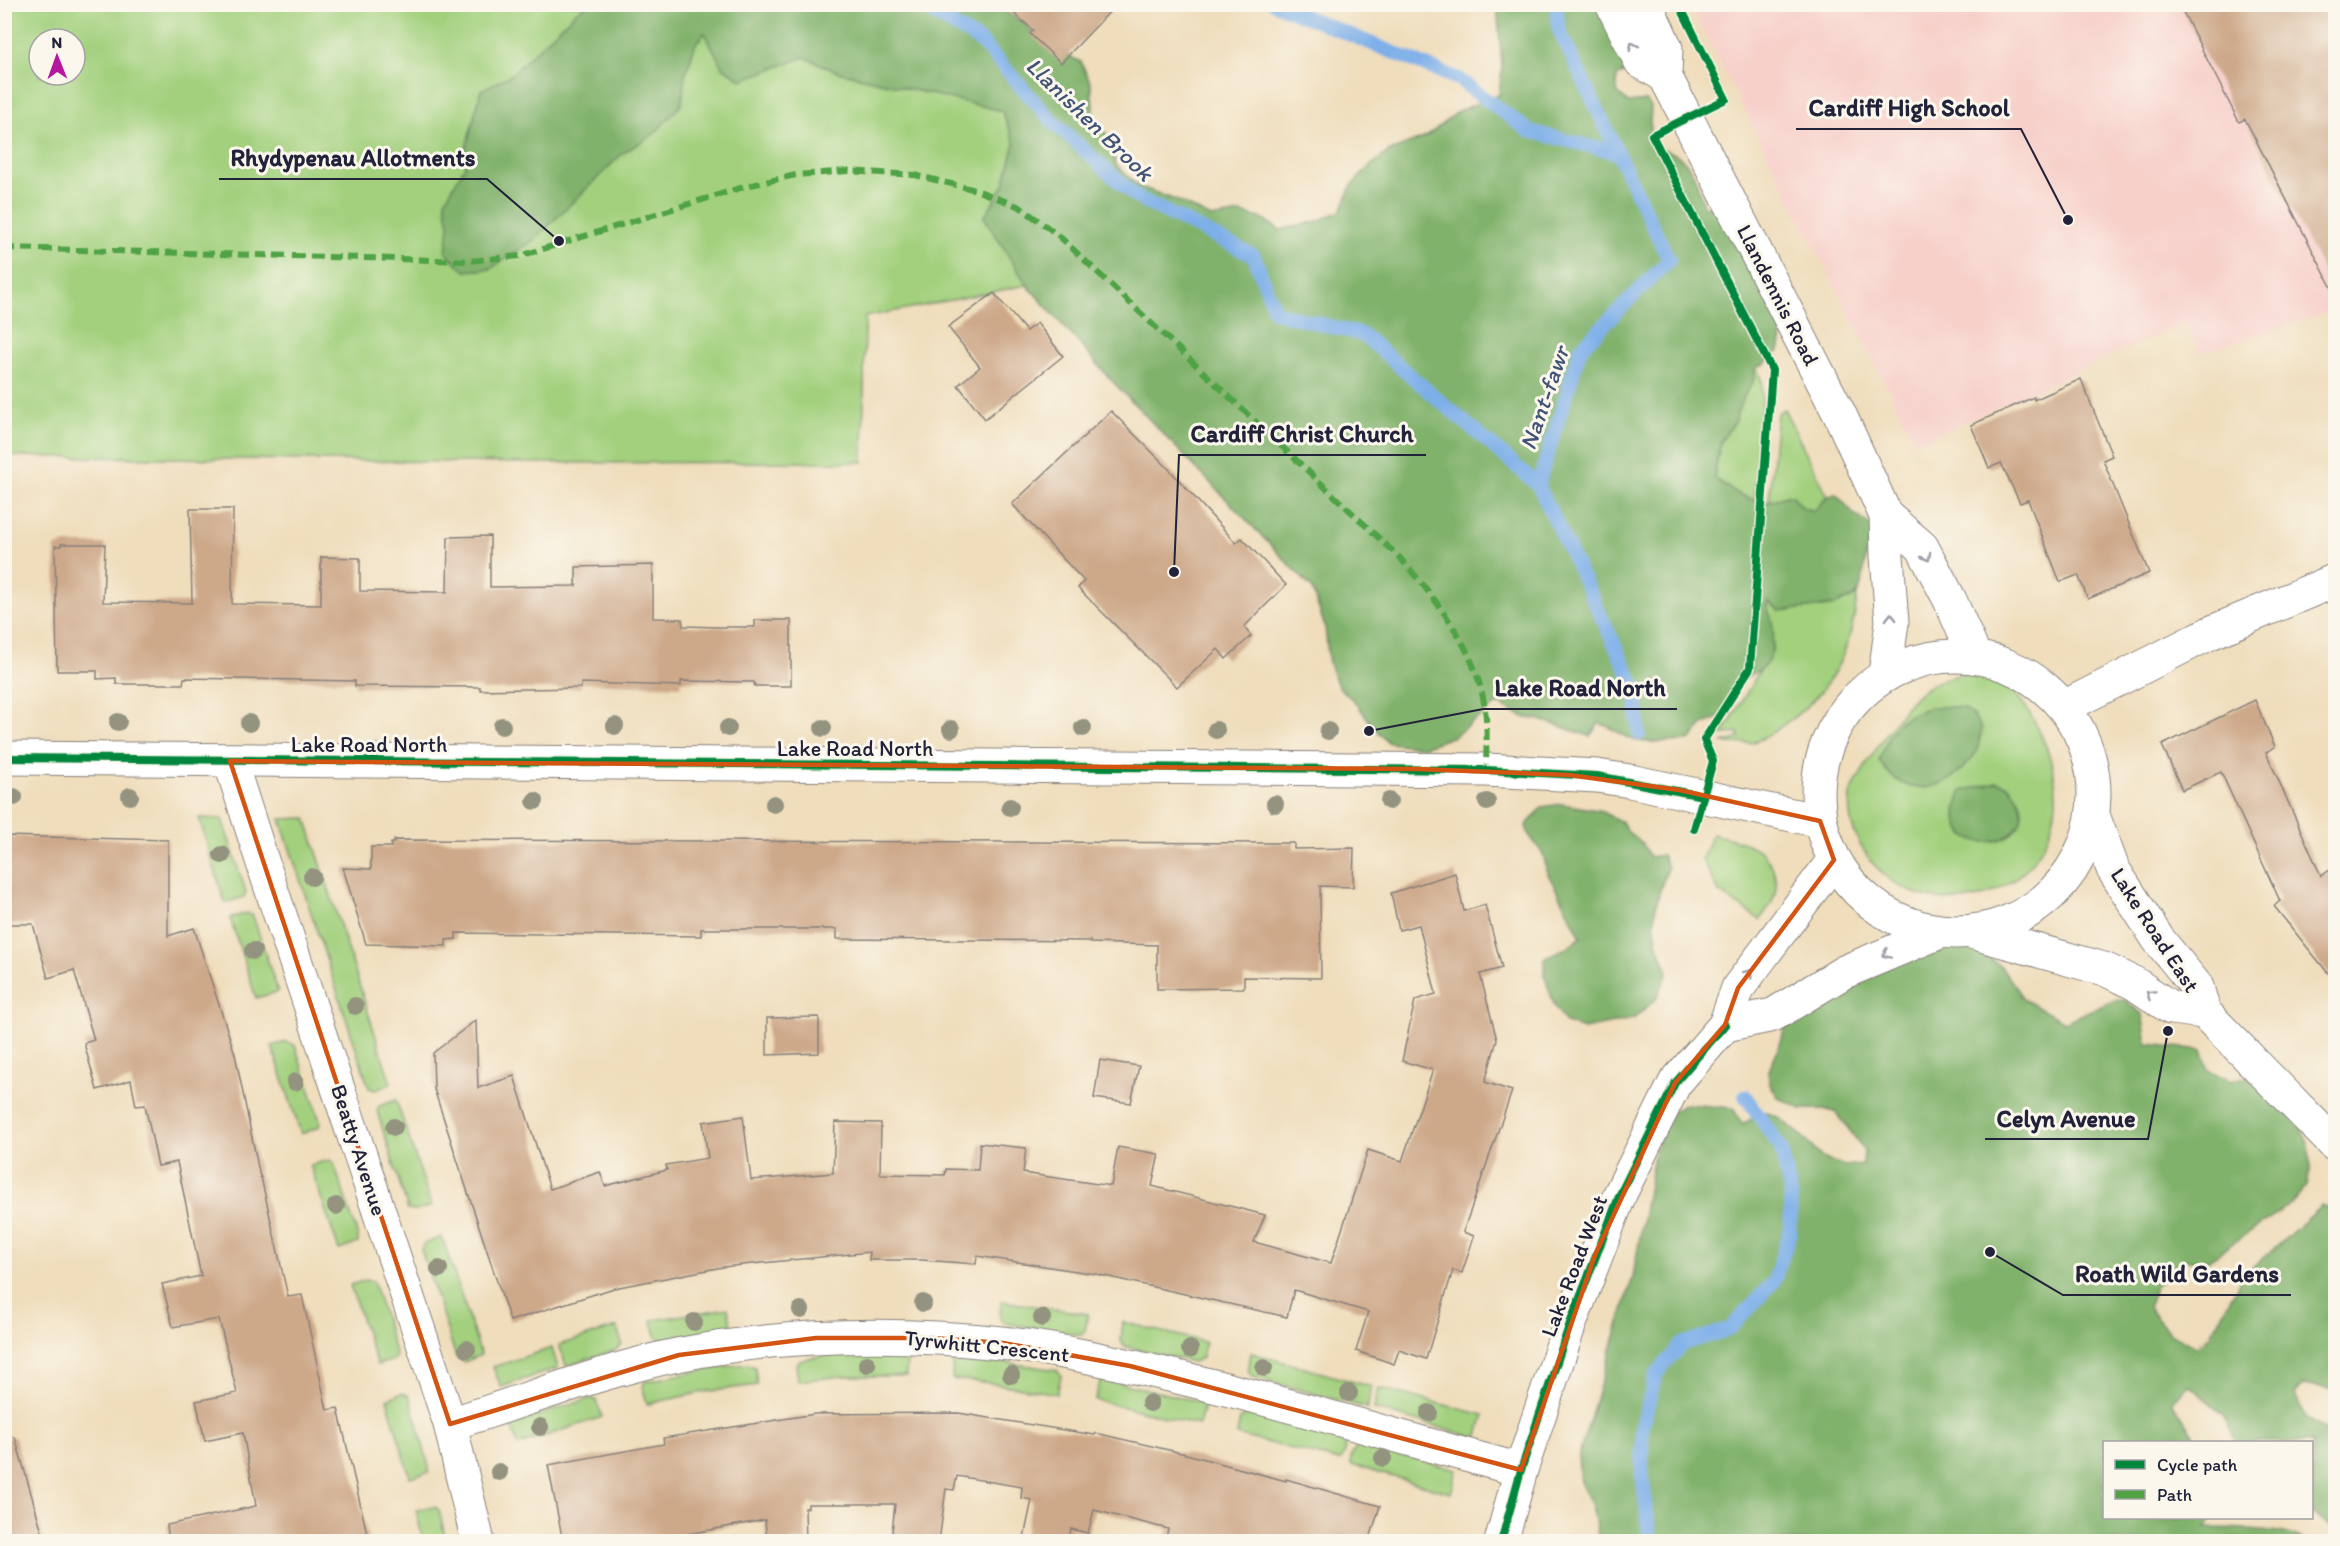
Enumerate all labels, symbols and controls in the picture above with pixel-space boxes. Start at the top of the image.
north arrow [27,27,87,87]
text: N [51,33,62,52]
one-way arrow [1629,41,1640,52]
water label: Llanishen Brook [1020,51,1161,188]
callout: Cardiff High School [1796,87,2021,129]
text: Cardiff High School [1808,93,2010,123]
callout: Rhydypenau Allotments [219,137,487,179]
text: Rhydypenau Allotments [231,143,476,173]
street label: Llandennis Road [1731,220,1825,370]
water label: Nant-fawr [1513,340,1576,453]
callout: Cardiff Christ Church [1179,413,1426,455]
text: Cardiff Christ Church [1190,419,1415,448]
one-way arrow [1920,550,1931,561]
one-way arrow [1885,612,1897,621]
callout: Lake Road North [1483,667,1677,709]
text: Lake Road North [1495,673,1666,702]
street label: Lake Road North [291,731,447,758]
street label: Lake Road North [777,735,933,762]
street label: Lake Road East [2105,862,2205,998]
one-way arrow [1882,947,1893,959]
one-way arrow [1742,969,1753,980]
one-way arrow [2146,990,2157,1001]
street label: Beatty Avenue [325,1081,393,1219]
callout: Celyn Avenue [1985,1097,2148,1139]
text: Celyn Avenue [1997,1104,2135,1134]
street label: Lake Road West [1535,1191,1613,1341]
callout: Roath Wild Gardens [2063,1253,2291,1295]
text: Roath Wild Gardens [2075,1259,2279,1288]
street label: Tyrwhitt Crescent [903,1324,1071,1368]
legend [2103,1441,2313,1519]
text: Cycle path [2157,1454,2238,1476]
text: Path [2157,1484,2192,1506]

